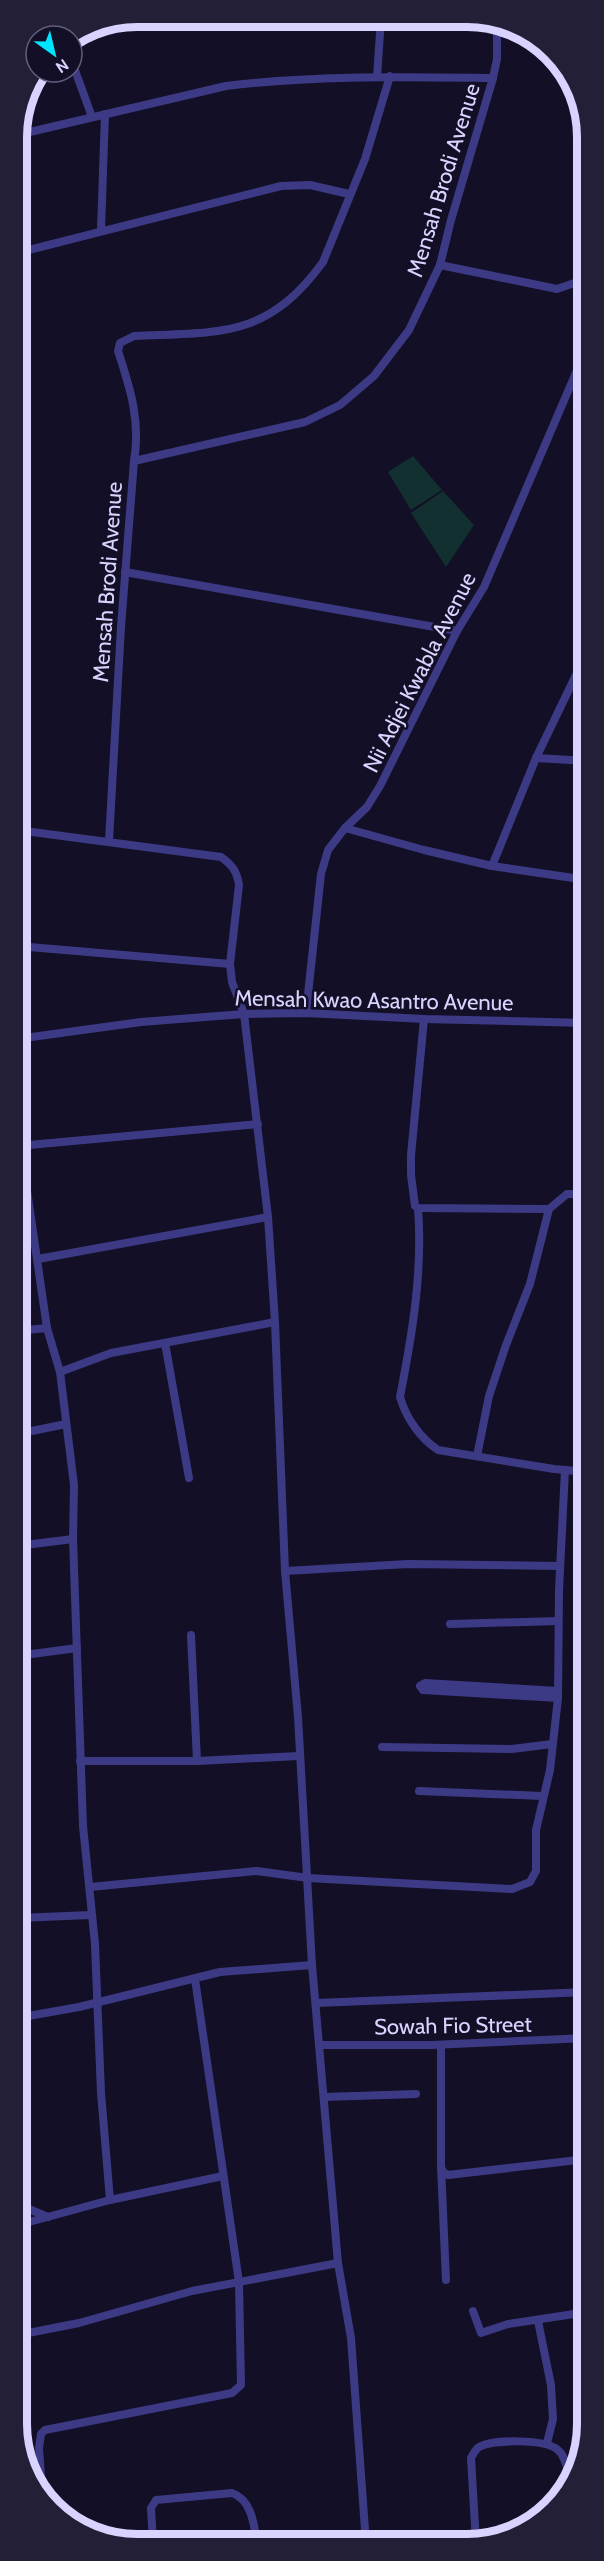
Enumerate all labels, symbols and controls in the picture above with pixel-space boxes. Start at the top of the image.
north arrow [24,24,84,84]
text: N [52,55,72,77]
street label: Mensah Brodi Avenue [401,80,486,280]
street label: Mensah Brodi Avenue [87,481,128,683]
street label: Nii Adjei Kwabla Avenue [357,568,482,777]
street label: Mensah Kwao Asantro Avenue [234,985,514,1016]
street label: Sowah Fio Street [374,2011,533,2040]

